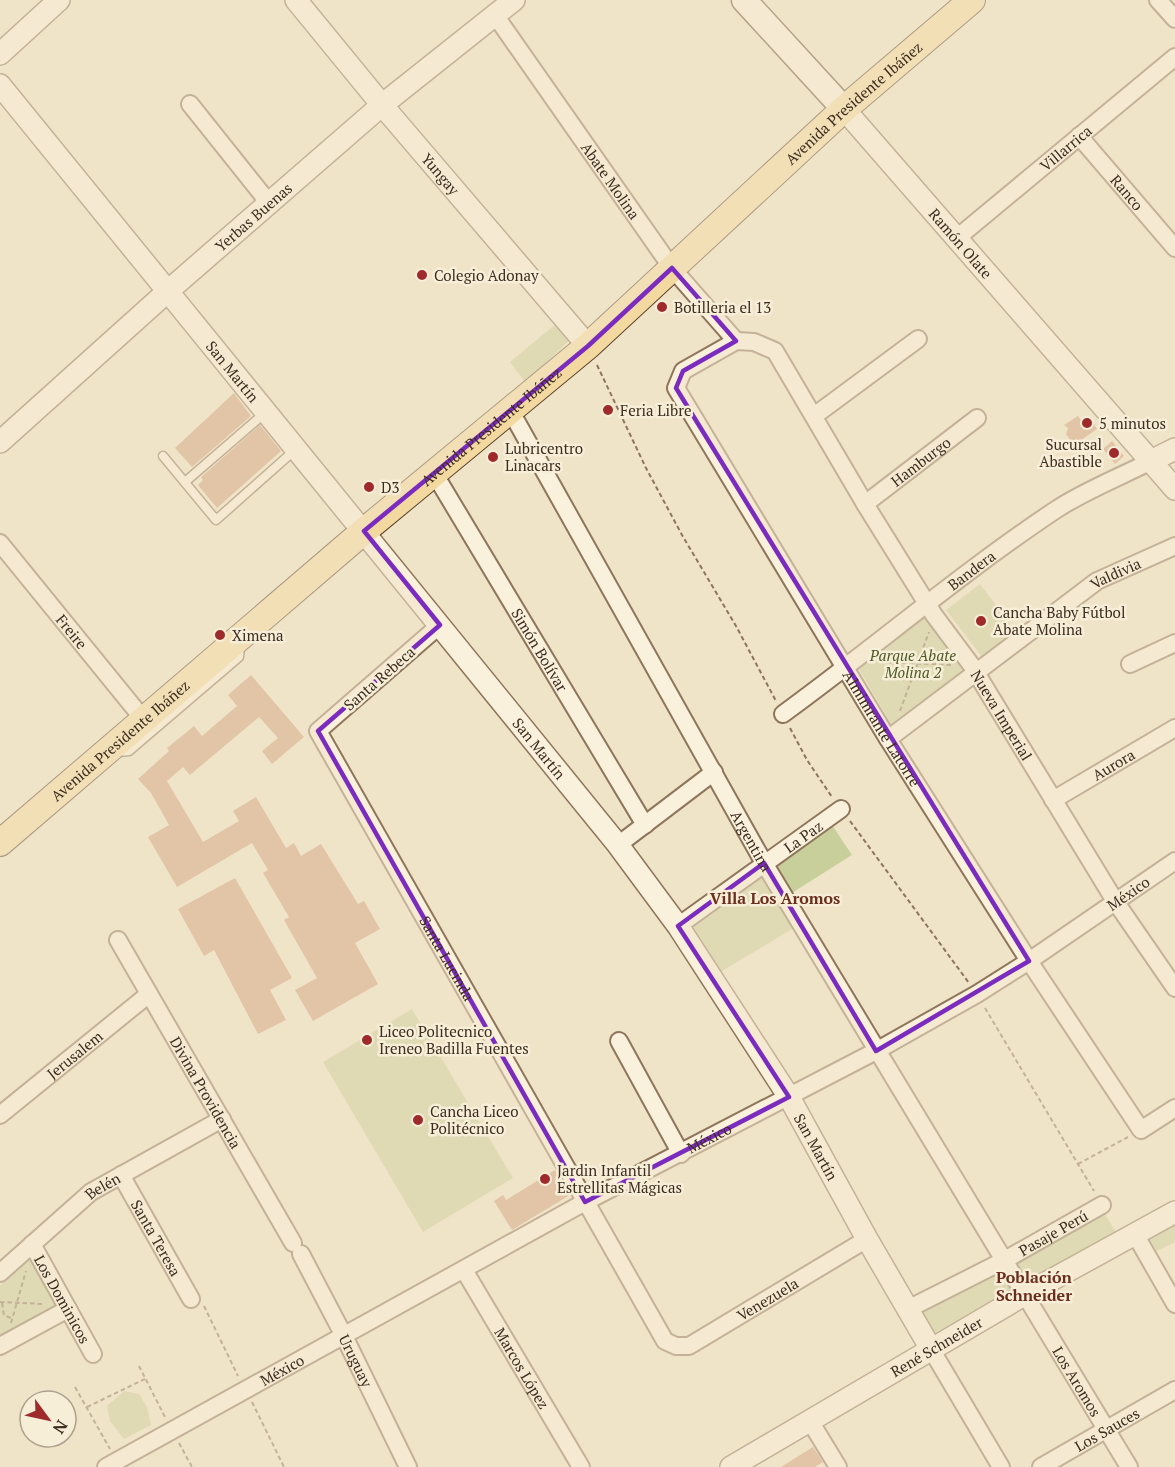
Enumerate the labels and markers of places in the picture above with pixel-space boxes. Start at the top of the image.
place label: Colegio Adonay [434,265,539,285]
marker: Colegio Adonay [415,268,429,282]
place label: Botilleria el 13 [674,297,771,317]
marker: Botilleria el 13 [655,300,669,314]
place label: Feria Libre [620,400,691,420]
marker: Feria Libre [601,403,615,417]
place label: 5 minutos [1099,413,1166,433]
marker: 5 minutos [1080,416,1094,430]
place label: Sucursal Abastible [1039,434,1102,471]
place label: Lubricentro Linacars [505,438,583,475]
marker: Sucursal Abastible [1107,446,1121,460]
marker: Lubricentro Linacars [486,450,500,464]
place label: D3 [381,477,400,497]
marker: D3 [362,480,376,494]
place label: Cancha Baby Fútbol Abate Molina [993,602,1125,639]
marker: Cancha Baby Fútbol Abate Molina [974,614,988,628]
place label: Ximena [232,625,284,645]
marker: Ximena [213,628,227,642]
place label: Liceo Politecnico Ireneo Badilla Fuentes [379,1021,529,1058]
marker: Liceo Politecnico Ireneo Badilla Fuentes [360,1033,374,1047]
place label: Cancha Liceo Politécnico [430,1101,518,1138]
marker: Cancha Liceo Politécnico [411,1113,425,1127]
place label: Jardin Infantil Estrellitas Mágicas [557,1160,682,1197]
marker: Jardin Infantil Estrellitas Mágicas [538,1172,552,1186]

